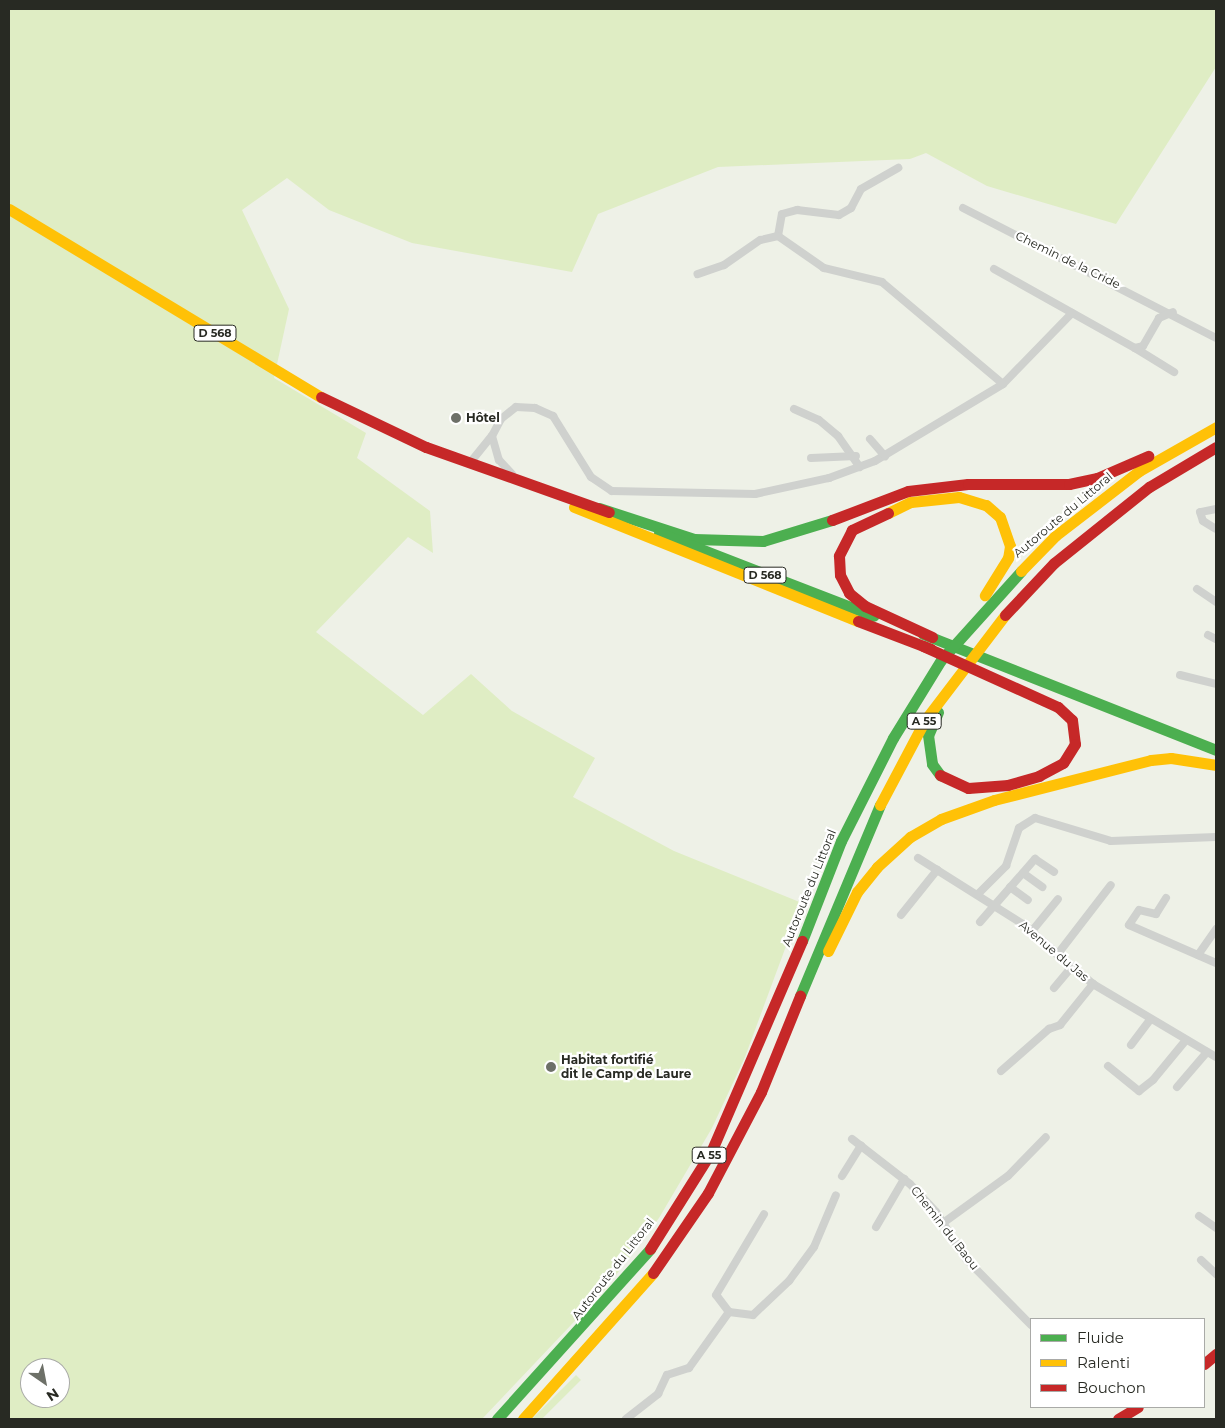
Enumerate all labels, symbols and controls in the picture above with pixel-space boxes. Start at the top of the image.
street label: Chemin de la Cride [1013,228,1123,292]
road number: D 568 [192,324,238,342]
place label: Hôtel [466,411,500,425]
marker: Hôtel [450,412,462,424]
street label: Autoroute du Littoral [1010,469,1116,561]
road number: D 568 [742,566,788,584]
road number: A 55 [906,712,942,729]
street label: Autoroute du Littoral [779,827,839,949]
street label: Avenue du Jas [1016,918,1092,984]
place label: Habitat fortifié dit le Camp de Laure [561,1053,691,1081]
marker: Habitat fortifié dit le Camp de Laure [545,1061,557,1073]
road number: A 55 [692,1146,726,1164]
street label: Chemin du Baou [908,1183,982,1273]
street label: Autoroute du Littoral [569,1215,657,1323]
legend [1030,1318,1205,1408]
text: Fluide [1077,1328,1124,1347]
text: Ralenti [1077,1353,1130,1372]
north arrow [20,1358,70,1408]
text: Bouchon [1077,1378,1146,1397]
text: N [43,1384,62,1405]

